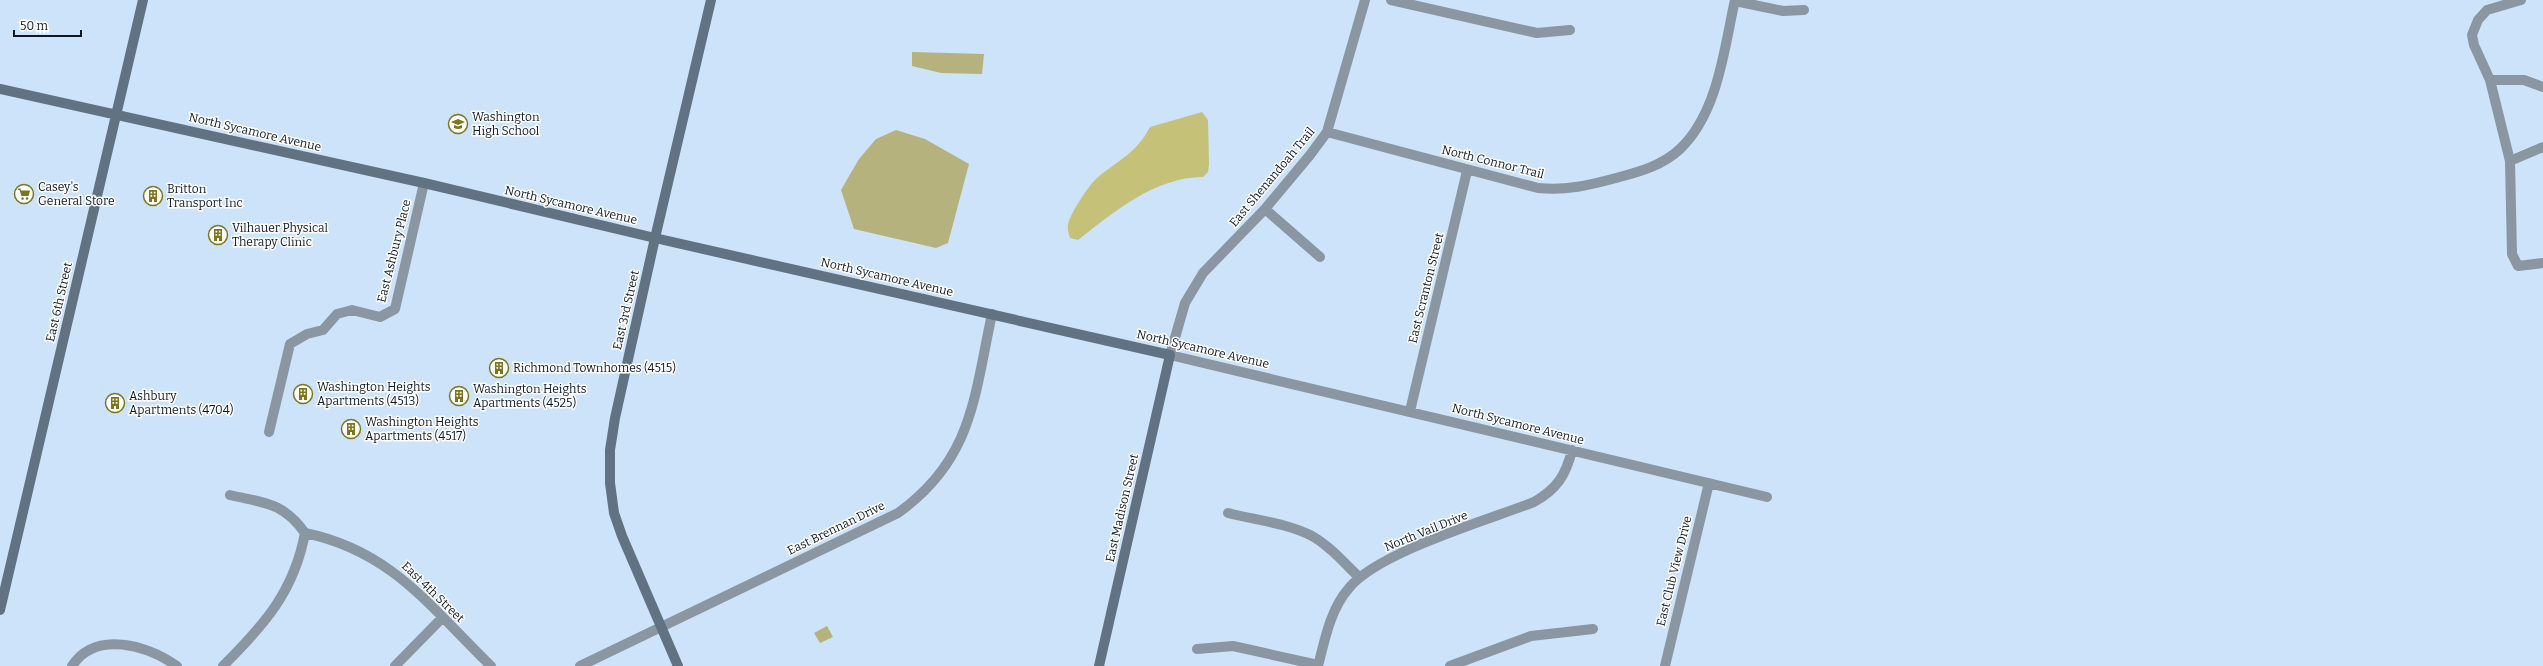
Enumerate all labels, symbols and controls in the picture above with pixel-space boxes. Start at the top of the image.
scale bar [14,12,81,38]
text: 50 m [20,19,49,33]
street label: North Sycamore Avenue [187,110,323,154]
place label: Washington High School [472,110,540,138]
school or university icon: Washington High School [447,113,469,135]
street label: East Shenandoah Trail [1226,124,1318,229]
street label: North Connor Trail [1440,143,1546,182]
place label: Casey's General Store [38,180,115,208]
place label: Britton Transport Inc [167,182,243,210]
supermarket icon: Casey's General Store [13,183,35,205]
street label: North Sycamore Avenue [503,183,639,227]
building icon: Britton Transport Inc [142,185,164,207]
street label: East Ashbury Place [374,198,414,304]
place label: Vilhauer Physical Therapy Clinic [232,221,329,249]
building icon: Vilhauer Physical Therapy Clinic [207,224,229,246]
street label: East Scranton Street [1405,231,1447,345]
street label: North Sycamore Avenue [819,255,955,299]
street label: East 6th Street [43,260,75,343]
street label: East 3rd Street [610,268,642,351]
street label: North Sycamore Avenue [1135,327,1271,371]
building icon: Richmond Townhomes (4515) [488,357,510,379]
place label: Richmond Townhomes (4515) [513,360,676,375]
place label: Washington Heights Apartments (4513) [317,380,431,408]
place label: Washington Heights Apartments (4525) [473,382,587,410]
building icon: Washington Heights Apartments (4513) [292,383,314,405]
building icon: Washington Heights Apartments (4525) [448,385,470,407]
place label: Ashbury Apartments (4704) [129,389,234,417]
building icon: Ashbury Apartments (4704) [104,392,126,414]
street label: North Sycamore Avenue [1451,401,1585,447]
place label: Washington Heights Apartments (4517) [365,415,479,443]
building icon: Washington Heights Apartments (4517) [340,418,362,440]
street label: East Madison Street [1103,452,1141,563]
street label: East Brennan Drive [785,498,887,558]
street label: North Vail Drive [1382,508,1470,554]
street label: East Club View Drive [1654,514,1694,628]
street label: East 4th Street [399,559,468,626]

